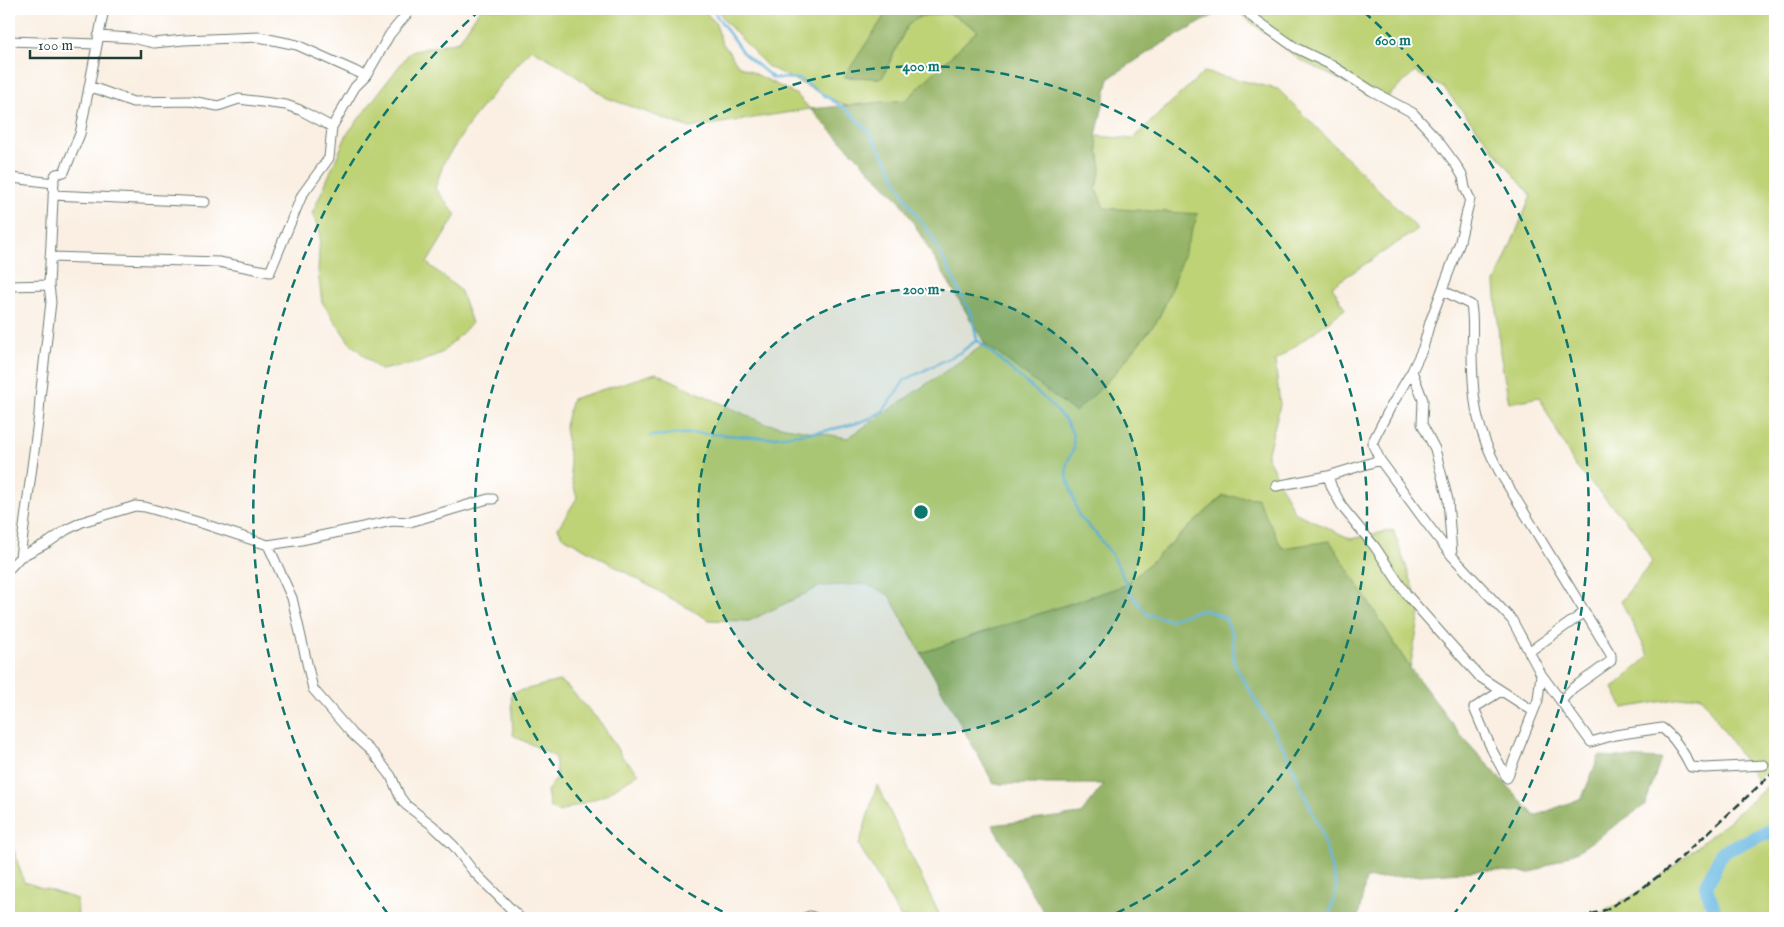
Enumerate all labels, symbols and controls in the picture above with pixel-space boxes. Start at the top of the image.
scale bar [30,28,141,60]
text: 600 m [1375,31,1411,50]
text: 100 m [38,36,74,55]
text: 400 m [903,57,940,76]
text: 200 m [903,280,940,299]
centre of rings [912,503,930,521]

